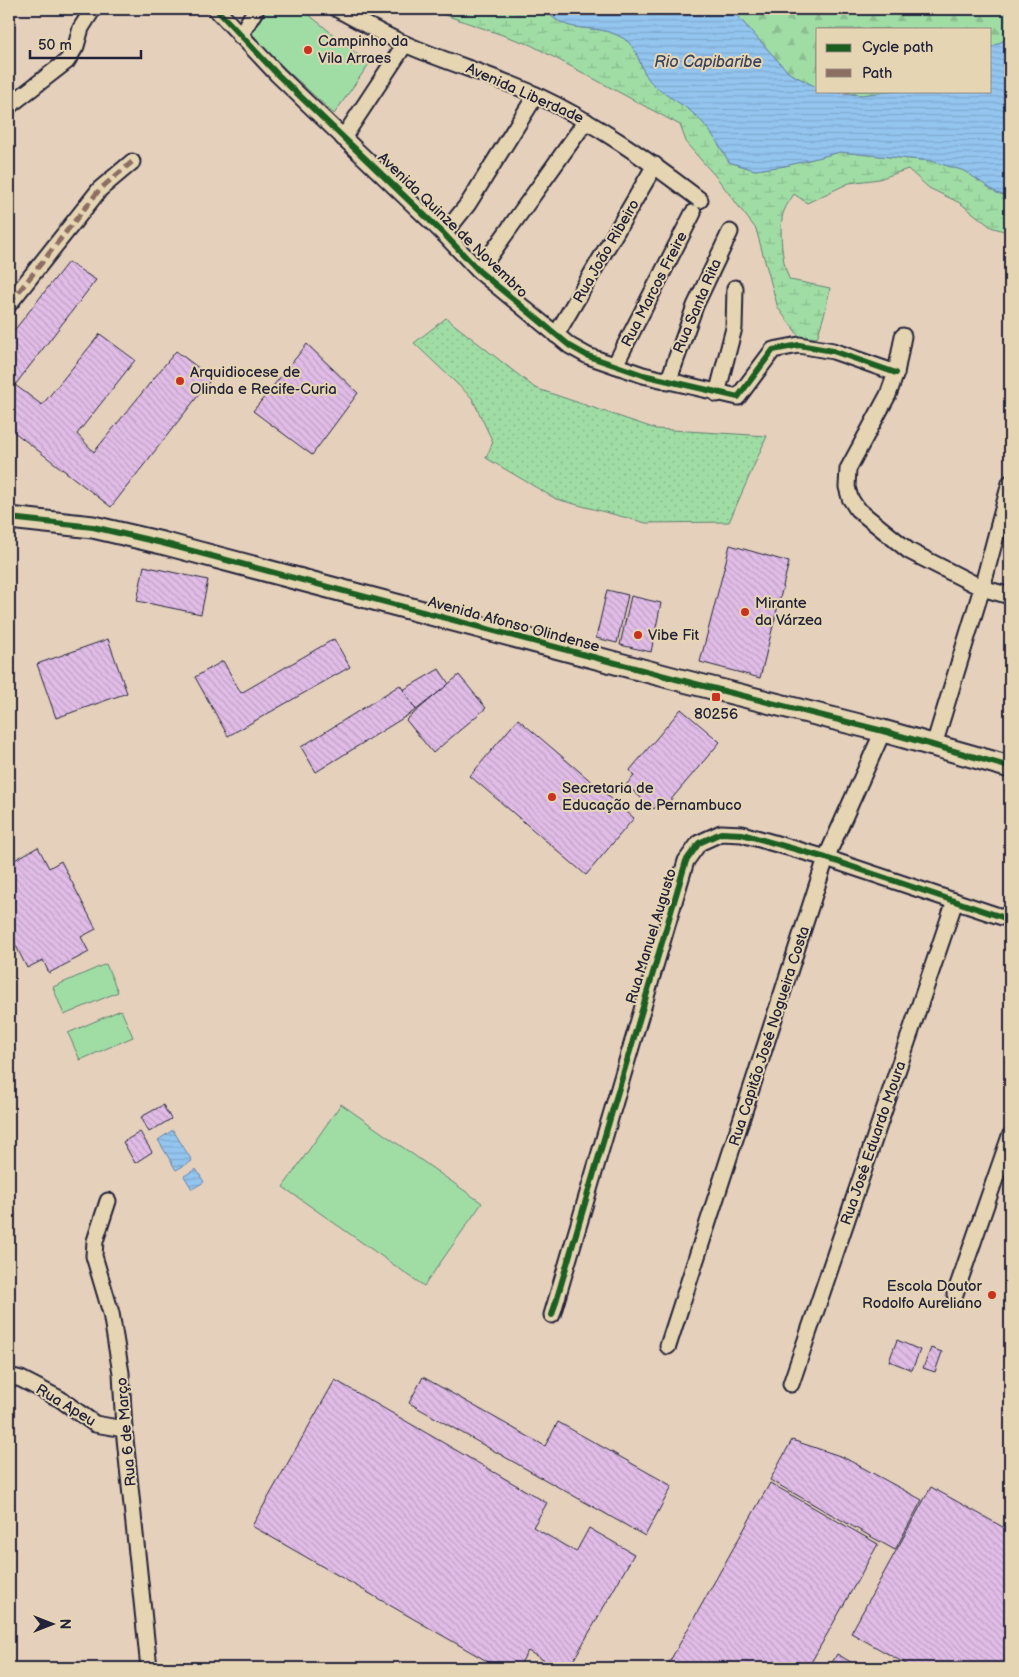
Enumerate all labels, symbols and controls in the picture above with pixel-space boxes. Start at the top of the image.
scale bar [30,28,141,60]
legend [816,28,992,92]
place label: Campinho da Vila Arraes [318,32,408,68]
text: 50 m [38,36,72,55]
text: Cycle path [862,38,933,57]
marker: Campinho da Vila Arraes [302,44,314,56]
water label: Rio Capibaribe [654,53,762,72]
street label: Avenida Liberdade [463,59,587,128]
text: Path [862,64,892,83]
street label: Avenida Quinze de Novembro [374,149,532,302]
street label: Rua João Ribeiro [569,196,644,307]
street label: Rua Marcos Freire [617,228,692,350]
street label: Rua Santa Rita [669,256,726,356]
place label: Arquidiocese de Olinda e Recife-Curia [190,363,337,399]
marker: Arquidiocese de Olinda e Recife-Curia [174,375,186,387]
street label: Avenida Afonso Olindense [426,592,602,657]
place label: Mirante da Várzea [755,594,822,630]
marker: Mirante da Várzea [739,606,751,618]
place label: Vibe Fit [648,626,700,645]
marker: Vibe Fit [632,629,644,641]
marker: 80256 [710,691,722,703]
place label: 80256 [694,705,738,724]
place label: Secretaria de Educação de Pernambuco [562,779,742,815]
marker: Secretaria de Educação de Pernambuco [546,791,558,803]
street label: Rua Manuel Augusto [622,866,681,1006]
street label: Rua Capitão José Nogueira Costa [725,924,814,1149]
street label: Rua José Eduardo Moura [836,1059,910,1228]
place label: Escola Doutor Rodolfo Aureliano [862,1277,983,1313]
marker: Escola Doutor Rodolfo Aureliano [986,1289,998,1301]
street label: Rua 6 de Março [112,1377,141,1487]
street label: Rua Apeu [32,1380,99,1431]
north arrow [28,1600,78,1650]
text: N [56,1619,73,1629]

